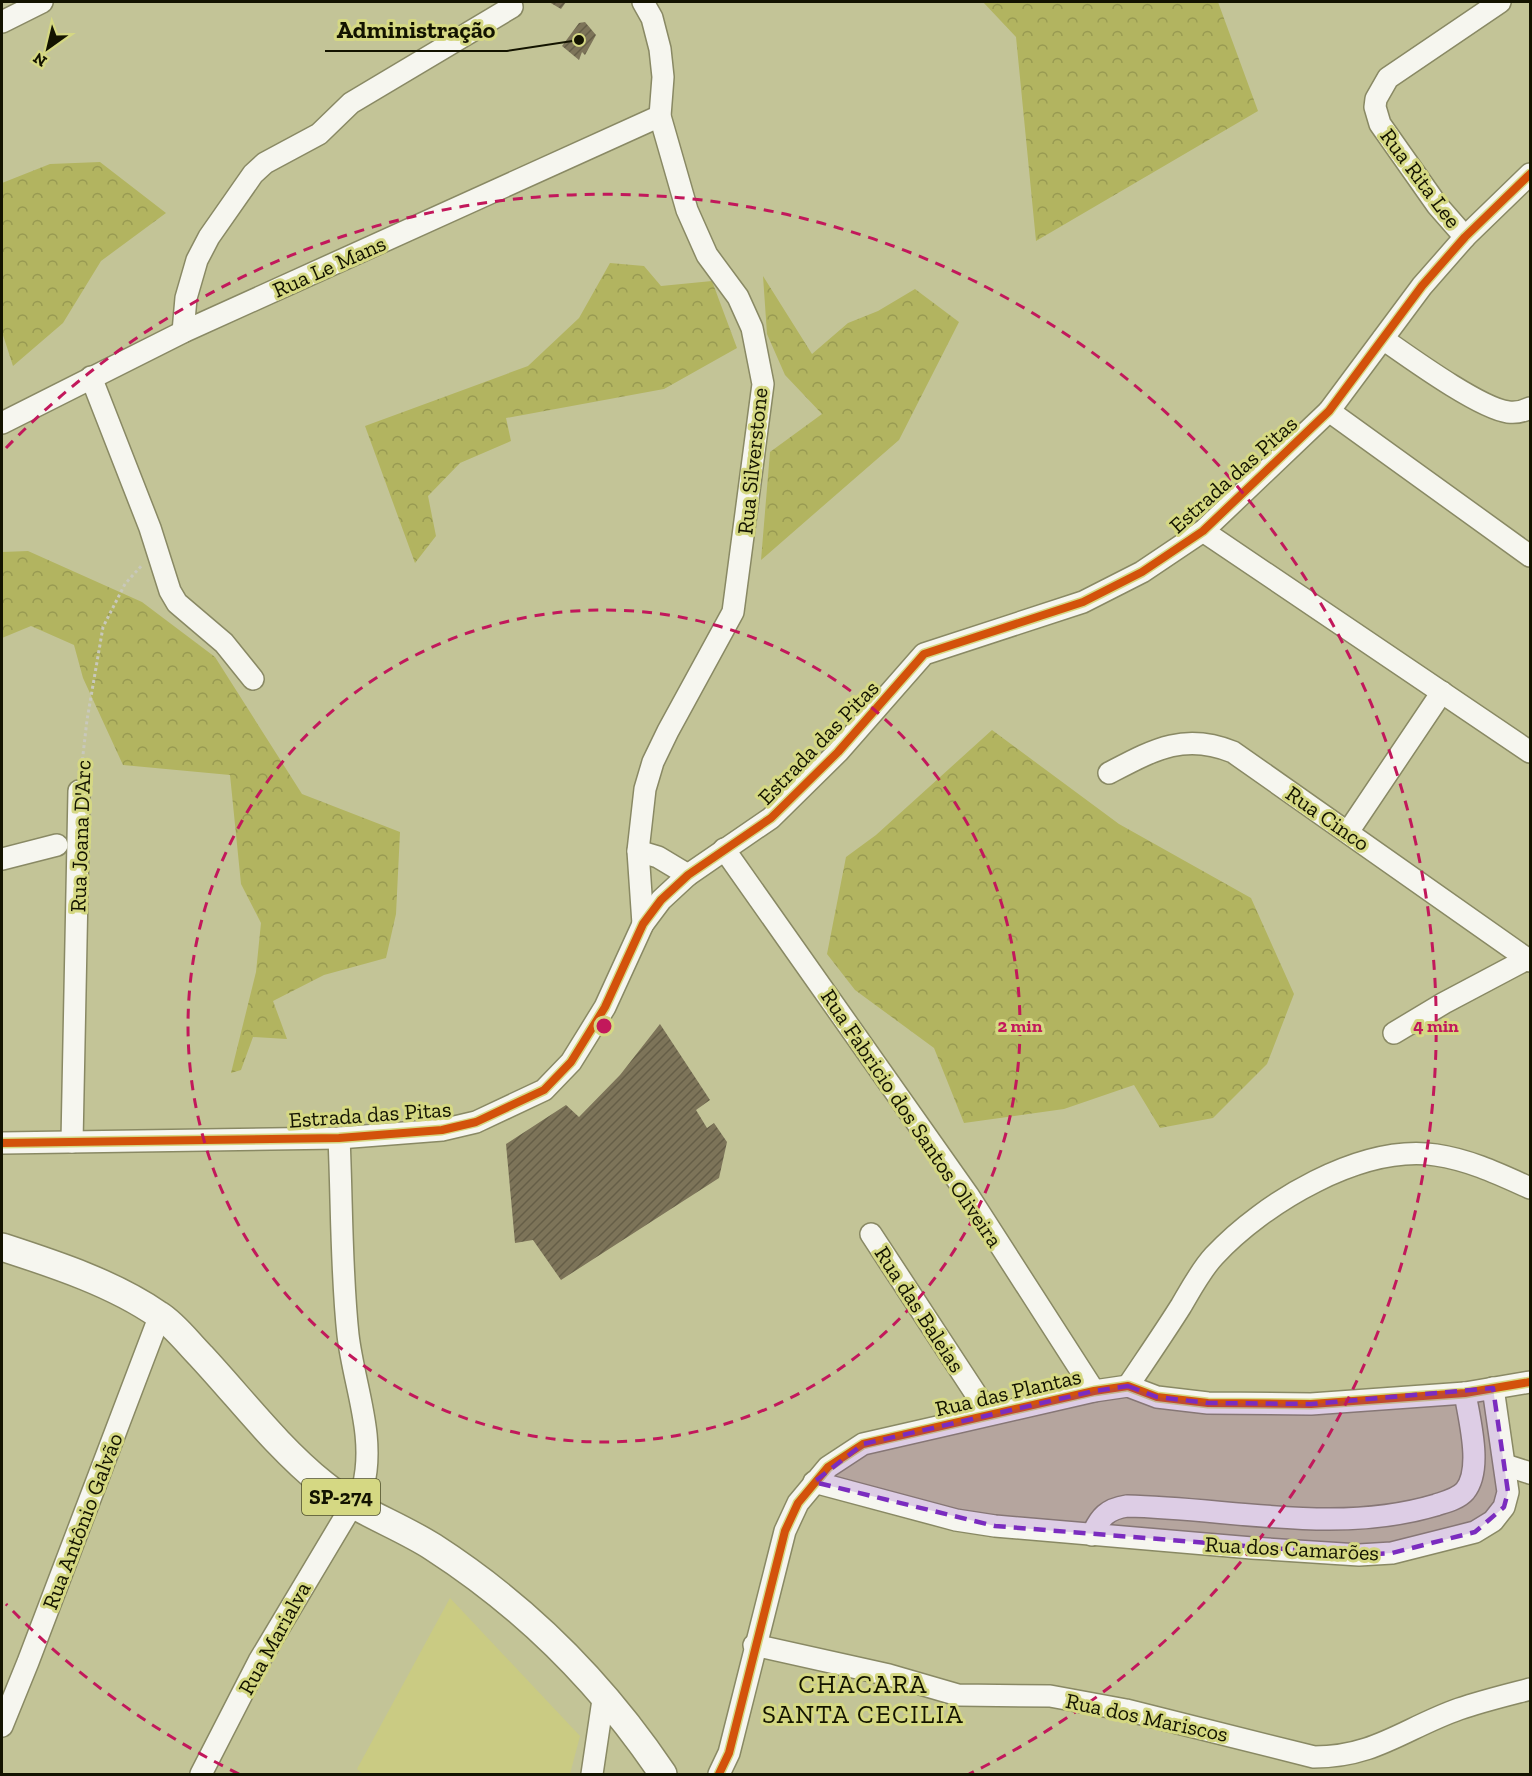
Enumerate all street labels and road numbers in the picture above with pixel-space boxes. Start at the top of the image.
street label: Rua Rita Lee [1374,123,1467,233]
street label: Rua Le Mans [268,230,390,303]
street label: Rua Silverstone [731,386,774,536]
street label: Estrada das Pitas [1164,410,1303,539]
street label: Estrada das Pitas [752,674,885,810]
street label: Rua Joana D'Arc [64,759,97,913]
street label: Rua Cinco [1281,780,1375,857]
street label: Rua Fabricio dos Santos Oliveira [815,984,1008,1253]
street label: Estrada das Pitas [288,1095,452,1134]
street label: Rua das Baleias [869,1241,970,1378]
street label: Rua das Plantas [932,1363,1084,1422]
street label: Rua Antônio Galvão [36,1429,129,1613]
road number: SP-274 [302,1479,380,1515]
street label: Rua dos Camarões [1204,1530,1380,1567]
street label: Rua Marialva [232,1577,317,1699]
street label: Rua dos Mariscos [1063,1687,1231,1748]

